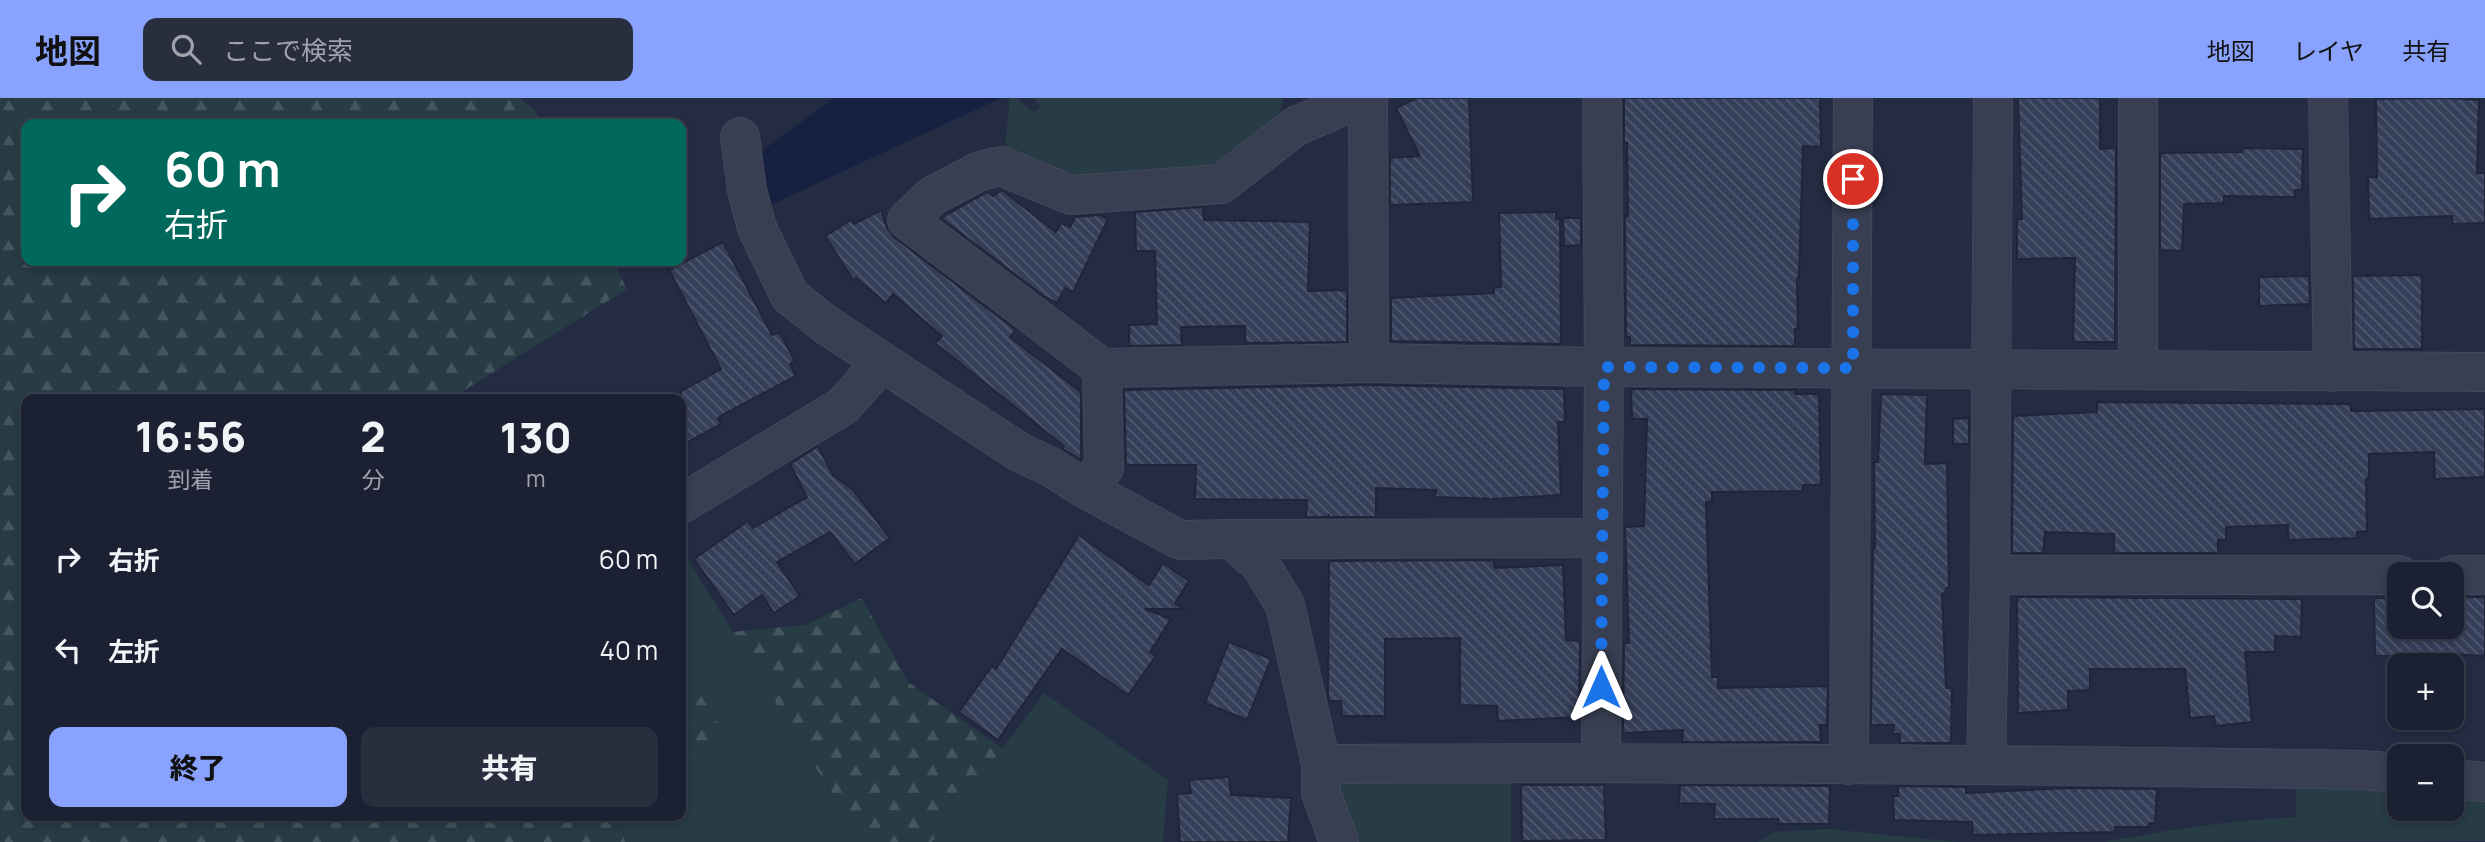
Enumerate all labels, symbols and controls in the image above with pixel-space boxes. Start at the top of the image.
search box [143,18,633,81]
text: 地図 [35,28,101,73]
icon: search [167,30,205,68]
text: ここで検索 [223,32,353,68]
text: 地図 [2207,34,2255,67]
text: レイヤ [2293,34,2364,67]
text: 共有 [2402,34,2450,67]
text: 60 m [164,135,281,202]
icon: right [49,147,140,238]
pin [1823,149,1883,209]
icon: arrive [1834,160,1872,198]
text: 右折 [164,202,228,246]
text: 16:56 [135,407,246,465]
text: 2 [360,407,386,465]
text: 130 [500,408,572,466]
text: m [526,462,546,494]
text: 到着 [168,463,214,495]
text: 分 [361,463,384,495]
icon: right [49,540,87,578]
text: 60 m [599,541,658,577]
text: 右折 [108,542,160,578]
map controls [2387,562,2464,821]
button: search [2387,562,2464,639]
icon: left [49,631,87,669]
text: 40 m [600,632,658,668]
text: 左折 [108,633,160,669]
position arrow [1564,650,1638,724]
button: + [2387,653,2464,730]
button: 終了 [49,727,347,807]
button: 共有 [361,727,658,807]
button: − [2387,744,2464,821]

